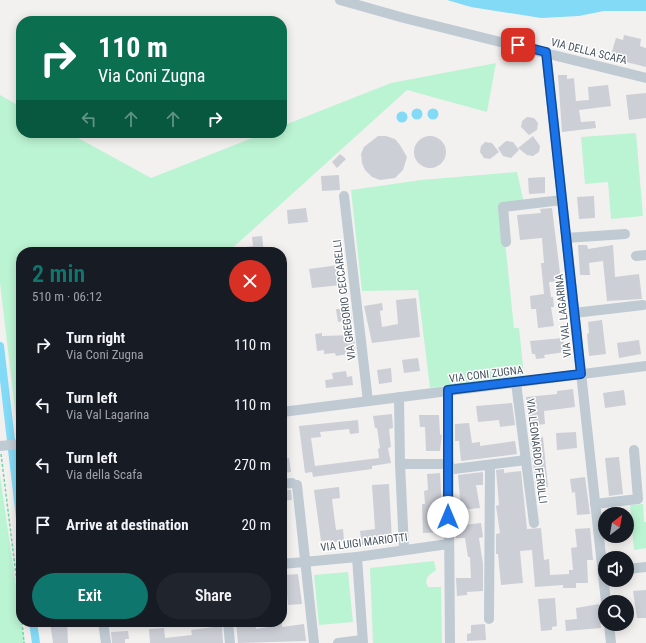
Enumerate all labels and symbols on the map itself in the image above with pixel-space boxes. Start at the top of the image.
pin [501,28,535,62]
street label: VIA DELLA SCAFA [549,36,629,67]
street label: VIA GREGORIO CECCARELLI [331,239,358,361]
street label: VIA VAL LAGARINA [553,273,574,358]
street label: VIA CONI ZUGNA [448,363,524,385]
street label: VIA LEONARDO FERULLI [524,398,549,504]
position arrow [427,496,469,538]
north arrow [598,507,634,543]
street label: VIA LUIGI MARIOTTI [320,531,408,554]

